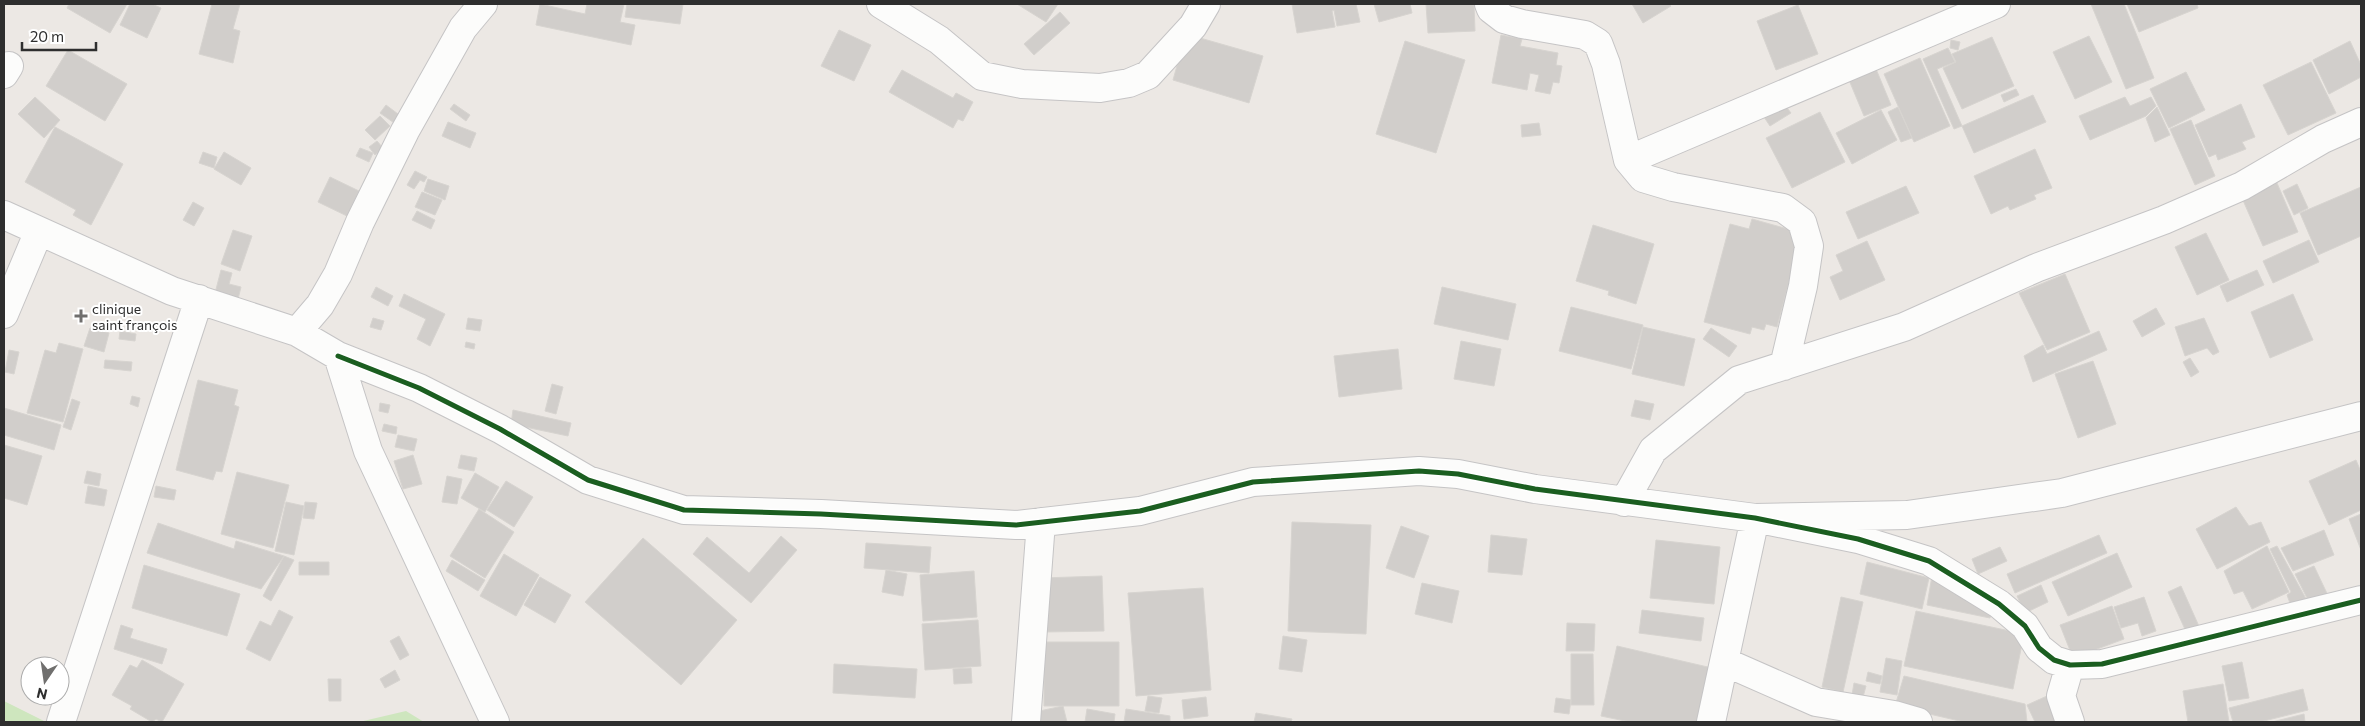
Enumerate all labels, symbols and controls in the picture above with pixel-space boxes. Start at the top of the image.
scale bar [22,20,96,52]
text: 20 m [30,27,64,45]
place label: clinique saint françois [92,300,177,333]
marker: clinique saint françois [74,309,88,323]
north arrow [20,656,70,706]
text: N [35,685,49,704]

